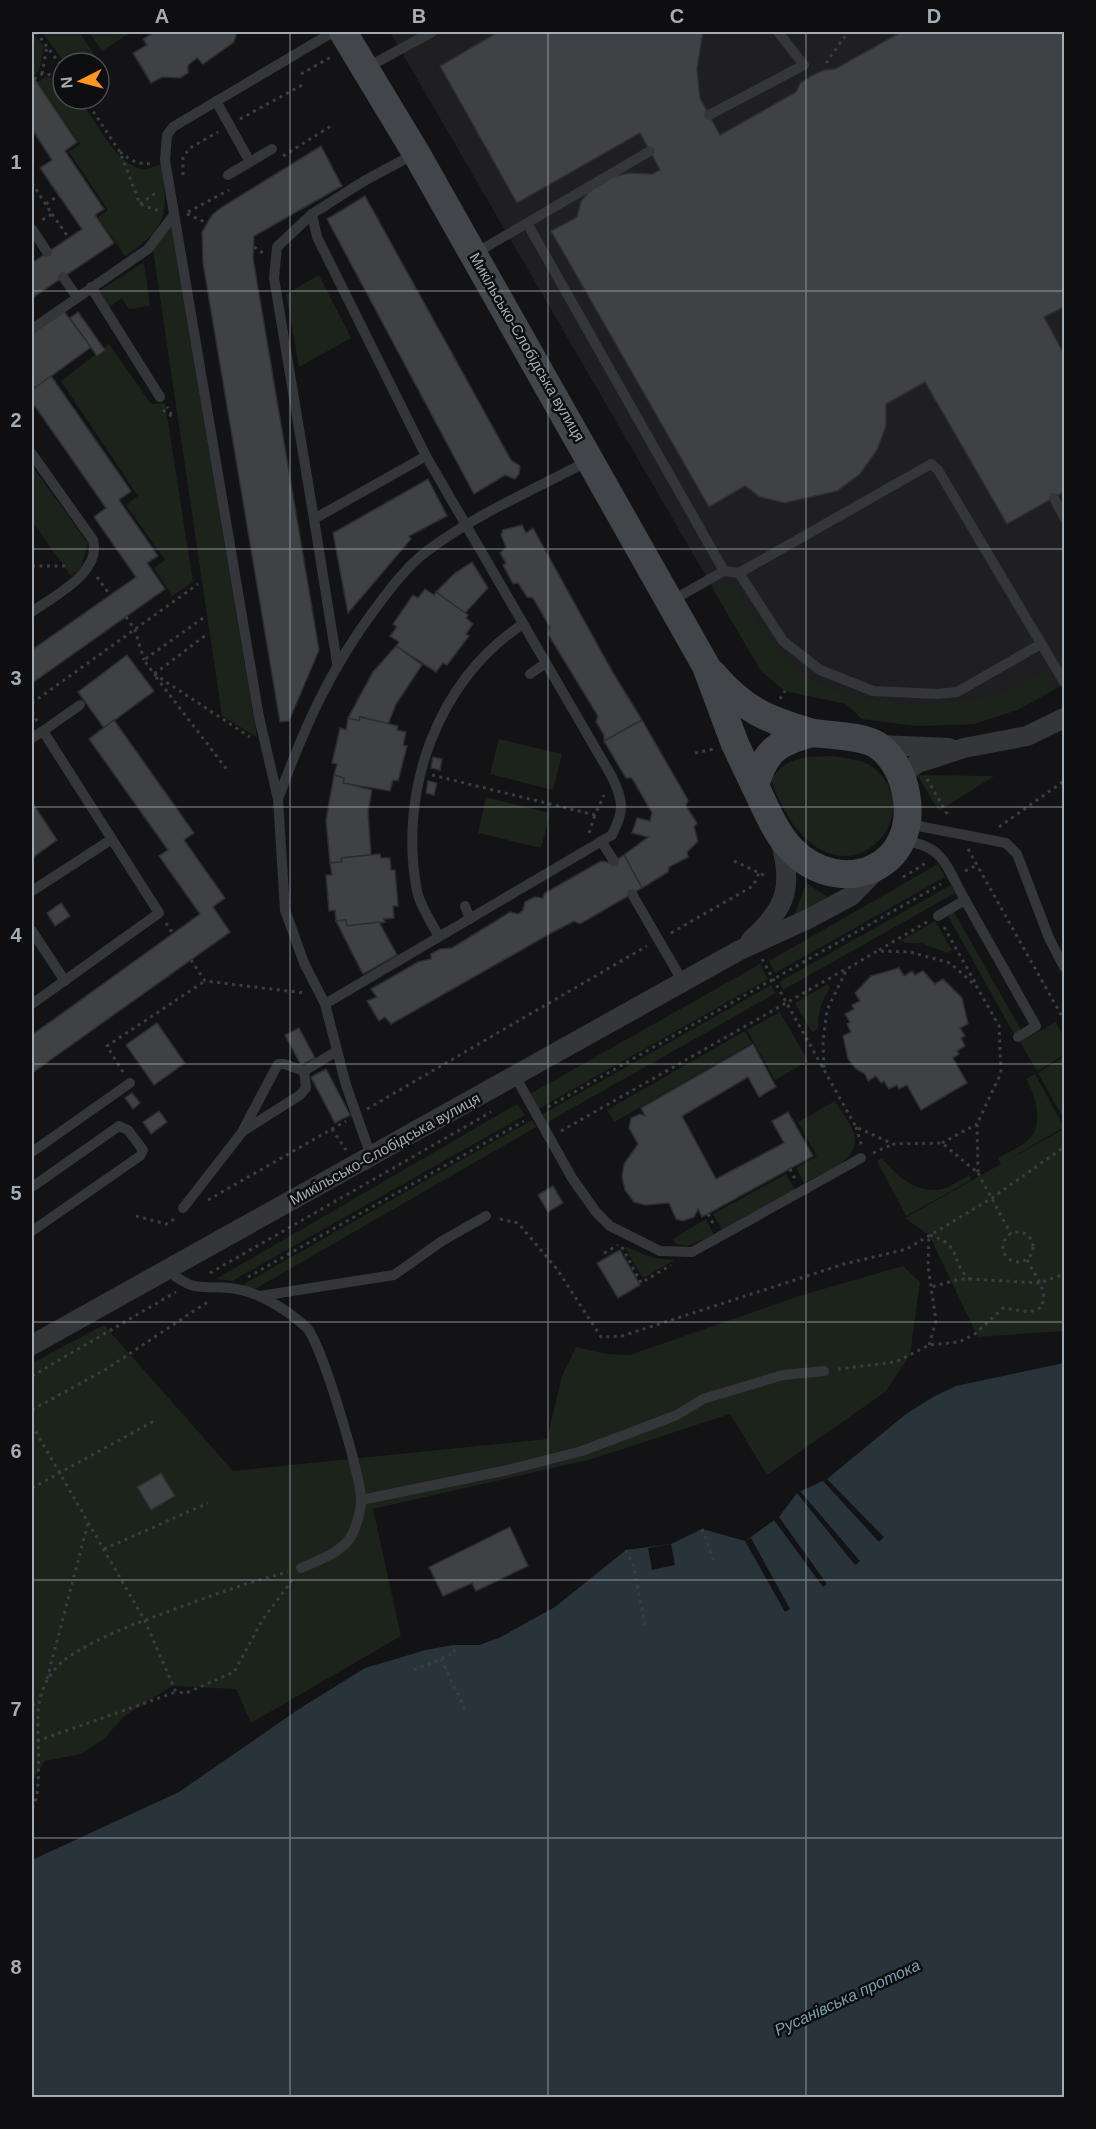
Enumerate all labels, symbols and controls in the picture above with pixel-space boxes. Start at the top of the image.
text: A [155,5,169,27]
text: B [412,5,426,27]
text: C [670,5,684,27]
text: D [927,5,941,27]
north arrow [51,51,111,111]
text: N [58,76,76,89]
text: 1 [10,151,22,173]
street label: Микільсько-Слобідська вулиця [466,249,589,444]
text: 2 [10,409,22,431]
text: 3 [10,667,22,689]
text: 4 [10,924,22,946]
street label: Микільсько-Слобідська вулиця [287,1089,483,1208]
text: 5 [10,1182,22,1204]
text: 6 [10,1440,22,1462]
text: 7 [10,1698,22,1720]
text: 8 [10,1956,22,1978]
water label: Русанівська протока [772,1956,923,2039]

